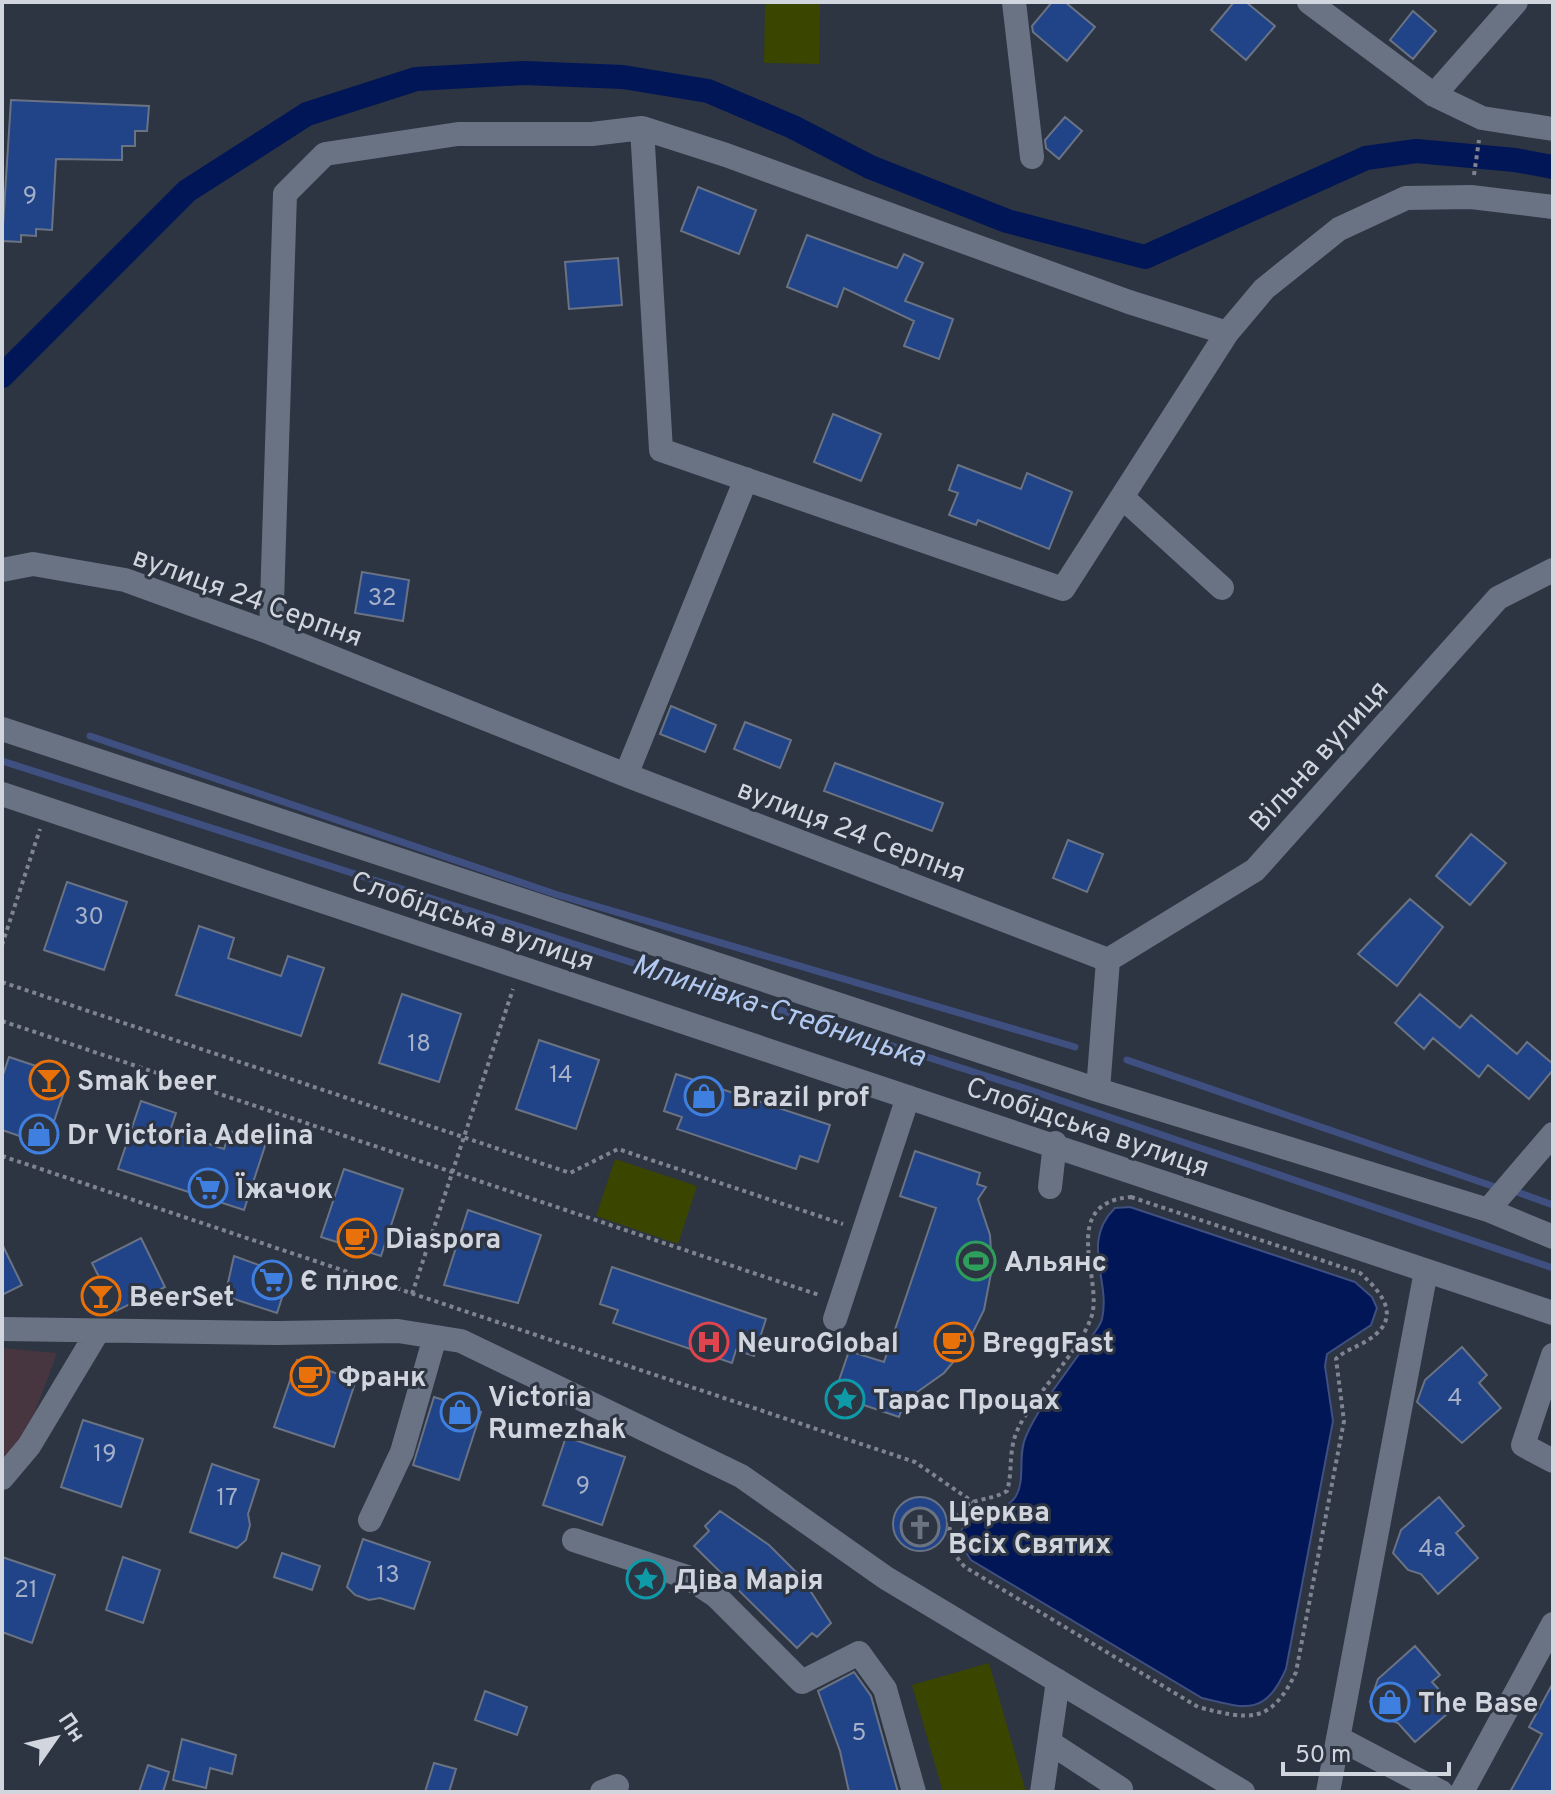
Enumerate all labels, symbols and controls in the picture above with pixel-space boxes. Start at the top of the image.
house number: 9 [23,182,37,212]
street label: вулиця 24 Серпня [127,541,367,657]
house number: 32 [368,584,396,614]
street label: Вільна вулиця [1243,674,1398,840]
street label: вулиця 24 Серпня [732,773,970,893]
street label: Слобідська вулиця [346,864,598,981]
house number: 30 [74,903,104,933]
water label: Млинівка-Стебницька [627,947,930,1077]
house number: 18 [407,1030,431,1060]
bar icon: Smak beer [28,1059,70,1101]
house number: 14 [549,1061,573,1091]
place label: Smak beer [77,1065,217,1101]
street label: Слобідська вулиця [961,1070,1213,1187]
shop icon: Brazil prof [683,1075,725,1117]
place label: Brazil prof [732,1081,869,1117]
shop icon: Dr Victoria Adelina [18,1113,60,1155]
place label: Dr Victoria Adelina [67,1119,314,1155]
supermarket icon: Їжачок [187,1167,229,1209]
place label: Їжачок [235,1171,333,1209]
cafe icon: Diaspora [336,1217,378,1259]
place label: Diaspora [385,1223,501,1259]
sports icon: Альянс [955,1240,997,1282]
place label: Альянс [1004,1246,1107,1282]
supermarket icon: Є плюс [251,1259,293,1301]
place label: Є плюс [300,1265,399,1301]
bar icon: BeerSet [80,1275,122,1317]
place label: BeerSet [129,1281,235,1317]
hospital icon: NeuroGlobal [688,1321,730,1363]
cafe icon: BreggFast [933,1321,975,1363]
place label: NeuroGlobal [737,1327,899,1363]
place label: BreggFast [982,1327,1114,1363]
cafe icon: Франк [289,1355,331,1397]
place label: Франк [338,1361,426,1397]
place icon: Тарас Процах [824,1378,866,1420]
place label: Victoria Rumezhak [488,1381,627,1449]
place label: Тарас Процах [873,1384,1060,1420]
house number: 4 [1448,1384,1462,1414]
shop icon: Victoria Rumezhak [439,1391,481,1433]
house number: 19 [93,1440,117,1470]
house number: 9 [576,1472,590,1502]
house number: 17 [216,1484,238,1514]
place label: Церква Всіх Святих [948,1496,1111,1564]
church icon: Церква Всіх Святих [899,1506,941,1548]
house number: 4а [1418,1535,1446,1565]
place icon: Діва Марія [625,1558,667,1600]
house number: 13 [376,1561,400,1591]
place label: Діва Марія [674,1564,824,1600]
house number: 21 [14,1576,38,1606]
shop icon: The Base [1369,1681,1411,1723]
place label: The Base [1418,1687,1538,1723]
north arrow [16,1698,96,1778]
text: Пн [51,1708,90,1748]
house number: 5 [852,1719,866,1749]
scale bar [1283,1726,1449,1776]
text: 50 m [1295,1741,1351,1771]

